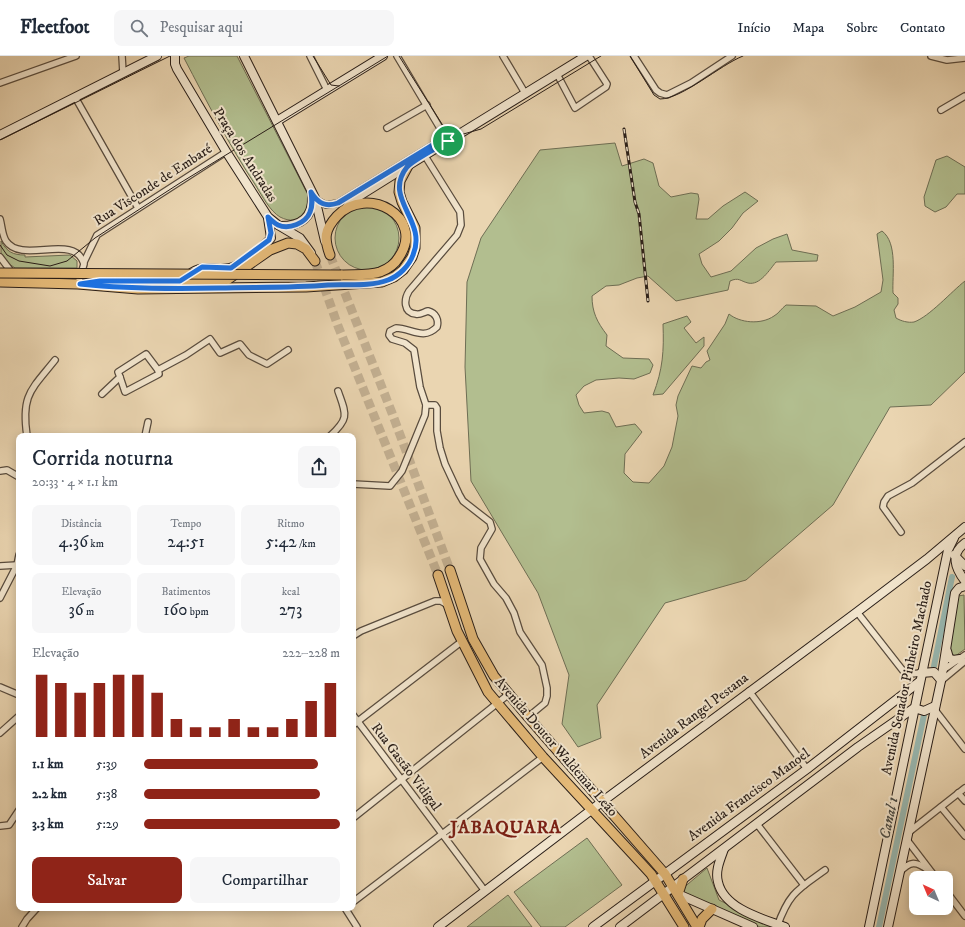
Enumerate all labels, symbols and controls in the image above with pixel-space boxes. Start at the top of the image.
search box [114,10,394,46]
text: Fleetfoot [20,16,90,39]
icon: search [128,17,150,39]
text: Pesquisar aqui [160,18,243,37]
text: Início [737,19,771,37]
text: Mapa [793,19,824,37]
text: Sobre [846,19,878,37]
text: Contato [900,19,945,37]
street label: Praça dos Andradas [209,105,281,206]
pin [431,124,465,158]
icon: arrive [437,130,459,152]
street label: Rua Visconde de Embaré [90,140,216,230]
text: Corrida noturna [32,445,173,472]
button: share [298,446,340,488]
text: 20:33 · 4 × 1.1 km [32,474,118,490]
text: Distância [61,517,102,531]
text: Tempo [171,517,201,531]
text: Ritmo [277,517,304,531]
text: 4.36 [59,531,88,553]
text: 24:51 [167,531,205,553]
text: 5:42 [266,531,297,553]
text: km [88,537,104,551]
text: /km [297,537,316,551]
street label: Avenida Senador Pinheiro Machado [878,579,936,777]
text: Elevação [61,585,101,599]
text: Batimentos [161,585,211,599]
text: kcal [282,585,300,599]
text: 36 [68,599,84,621]
text: 160 [163,599,187,621]
text: 273 [279,599,302,621]
text: m [84,605,94,619]
text: bpm [187,605,209,619]
text: Elevação [32,645,79,661]
text: 222–228 m [282,645,340,661]
street label: Avenida Rangel Pestana [636,669,752,763]
street label: Avenida Doutor Waldemar Leão [490,674,622,821]
street label: Rua Gastão Vidigal [367,719,445,815]
street label: Avenida Francisco Manoel [684,744,814,845]
text: 1.1 km [32,756,64,772]
text: 5:39 [96,756,117,772]
text: 2.2 km [32,786,67,802]
text: 5:38 [96,786,117,802]
water label: Canal 1 [875,795,903,841]
text: 3.3 km [32,816,64,832]
text: 5:29 [96,816,119,832]
district label: JABAQUARA [448,817,562,839]
button: Salvar [32,857,182,903]
button: Compartilhar [190,857,340,903]
north arrow [909,871,953,915]
map controls [909,871,953,915]

